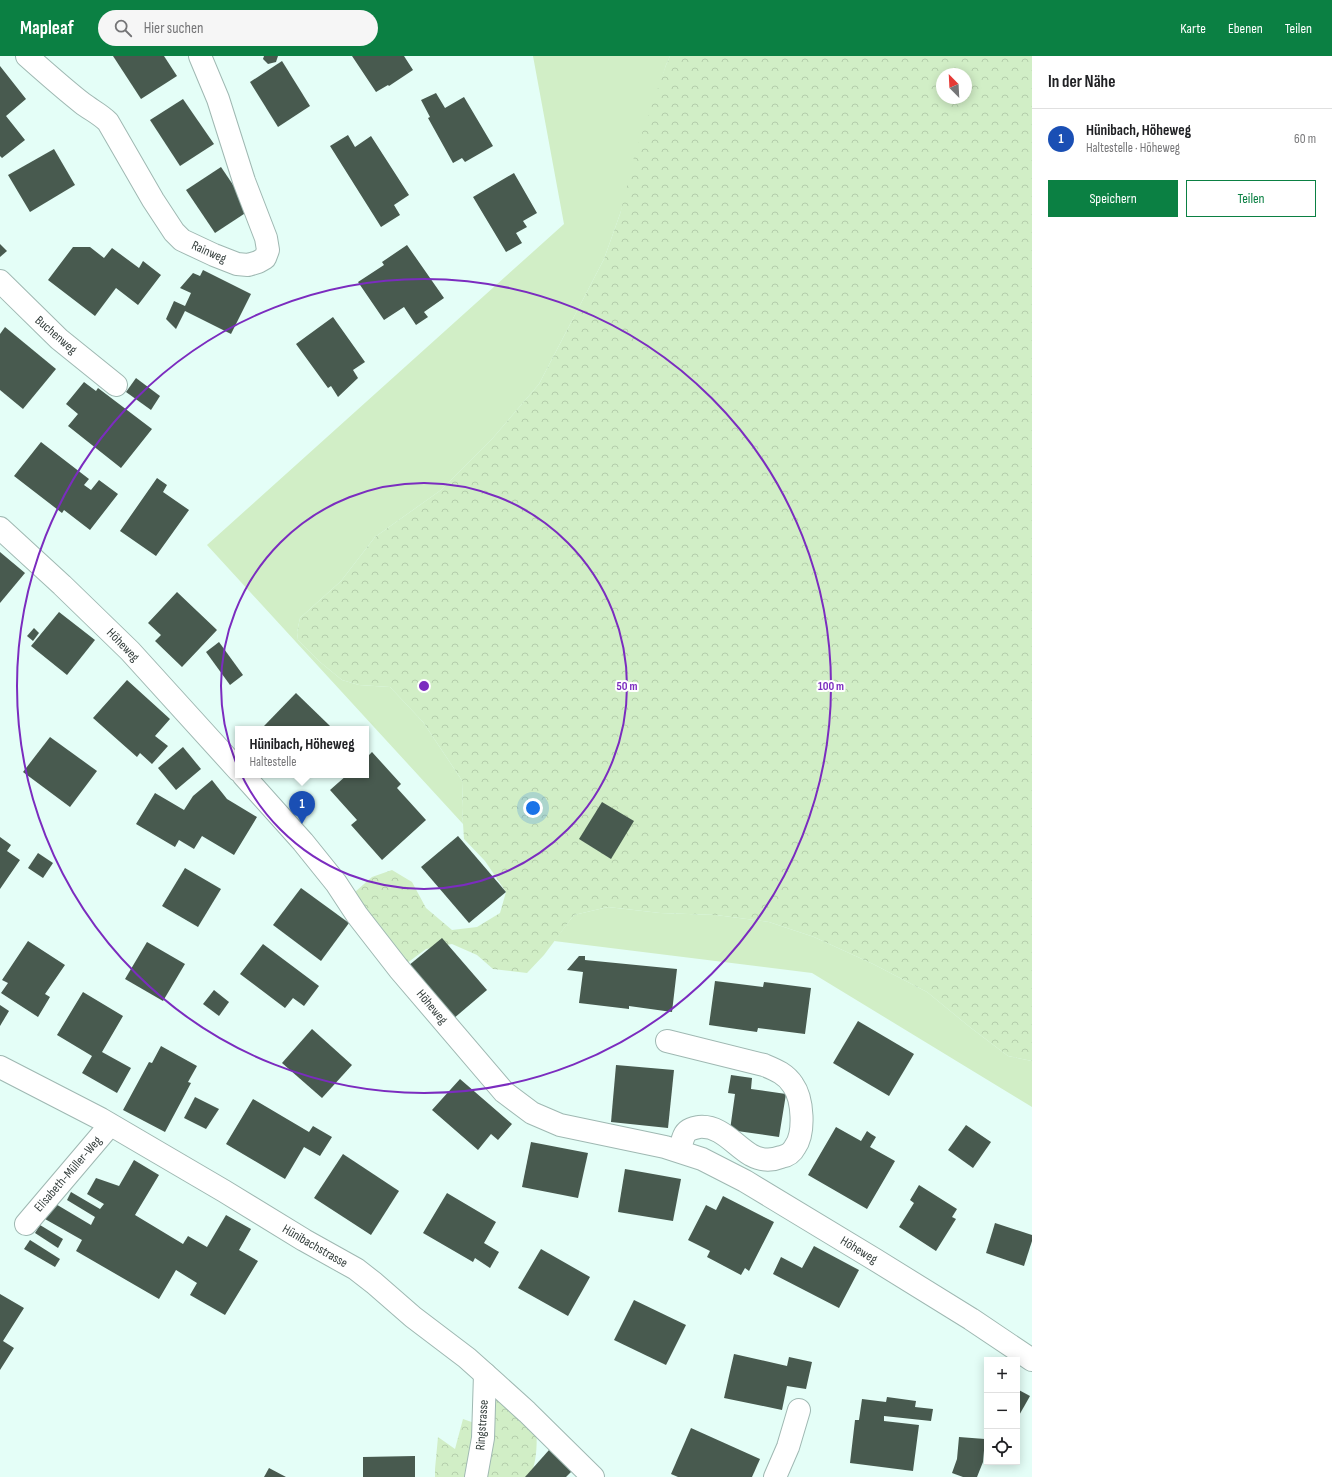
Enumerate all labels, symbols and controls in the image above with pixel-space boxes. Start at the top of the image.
search box [98,10,378,46]
text: Mapleaf [20,17,74,40]
icon: search [112,17,134,39]
text: Hier suchen [144,19,203,38]
text: Karte [1180,20,1206,37]
text: Ebenen [1228,20,1263,37]
text: Teilen [1285,20,1312,37]
north arrow [936,68,972,104]
text: In der Nähe [1048,72,1115,92]
text: Hünibach, Höheweg [1086,121,1191,140]
text: 1 [1058,131,1064,147]
text: 60 m [1294,131,1316,147]
text: Haltestelle · Höheweg [1086,140,1180,156]
button: Speichern [1048,180,1178,217]
button: Teilen [1186,180,1316,217]
street label: Rainweg [189,237,229,267]
street label: Buchenweg [32,312,80,358]
street label: Höheweg [103,625,143,665]
centre of rings [417,679,431,693]
text: 50 m [617,679,637,694]
text: 100 m [818,679,844,694]
popup [235,726,369,778]
text: Hünibach, Höheweg [249,735,355,754]
text: Haltestelle [249,754,296,770]
pin: 1 [289,791,315,824]
your location [523,798,543,818]
street label: Höheweg [413,986,451,1028]
street label: Elisabeth-Müller-Weg [31,1133,105,1215]
street label: Hünibachstrasse [279,1221,351,1271]
street label: Höheweg [838,1233,880,1267]
map controls [984,1357,1020,1465]
button: + [984,1357,1020,1393]
button: − [984,1393,1020,1429]
street label: Ringstrasse [472,1399,492,1451]
button: locate [984,1429,1020,1465]

